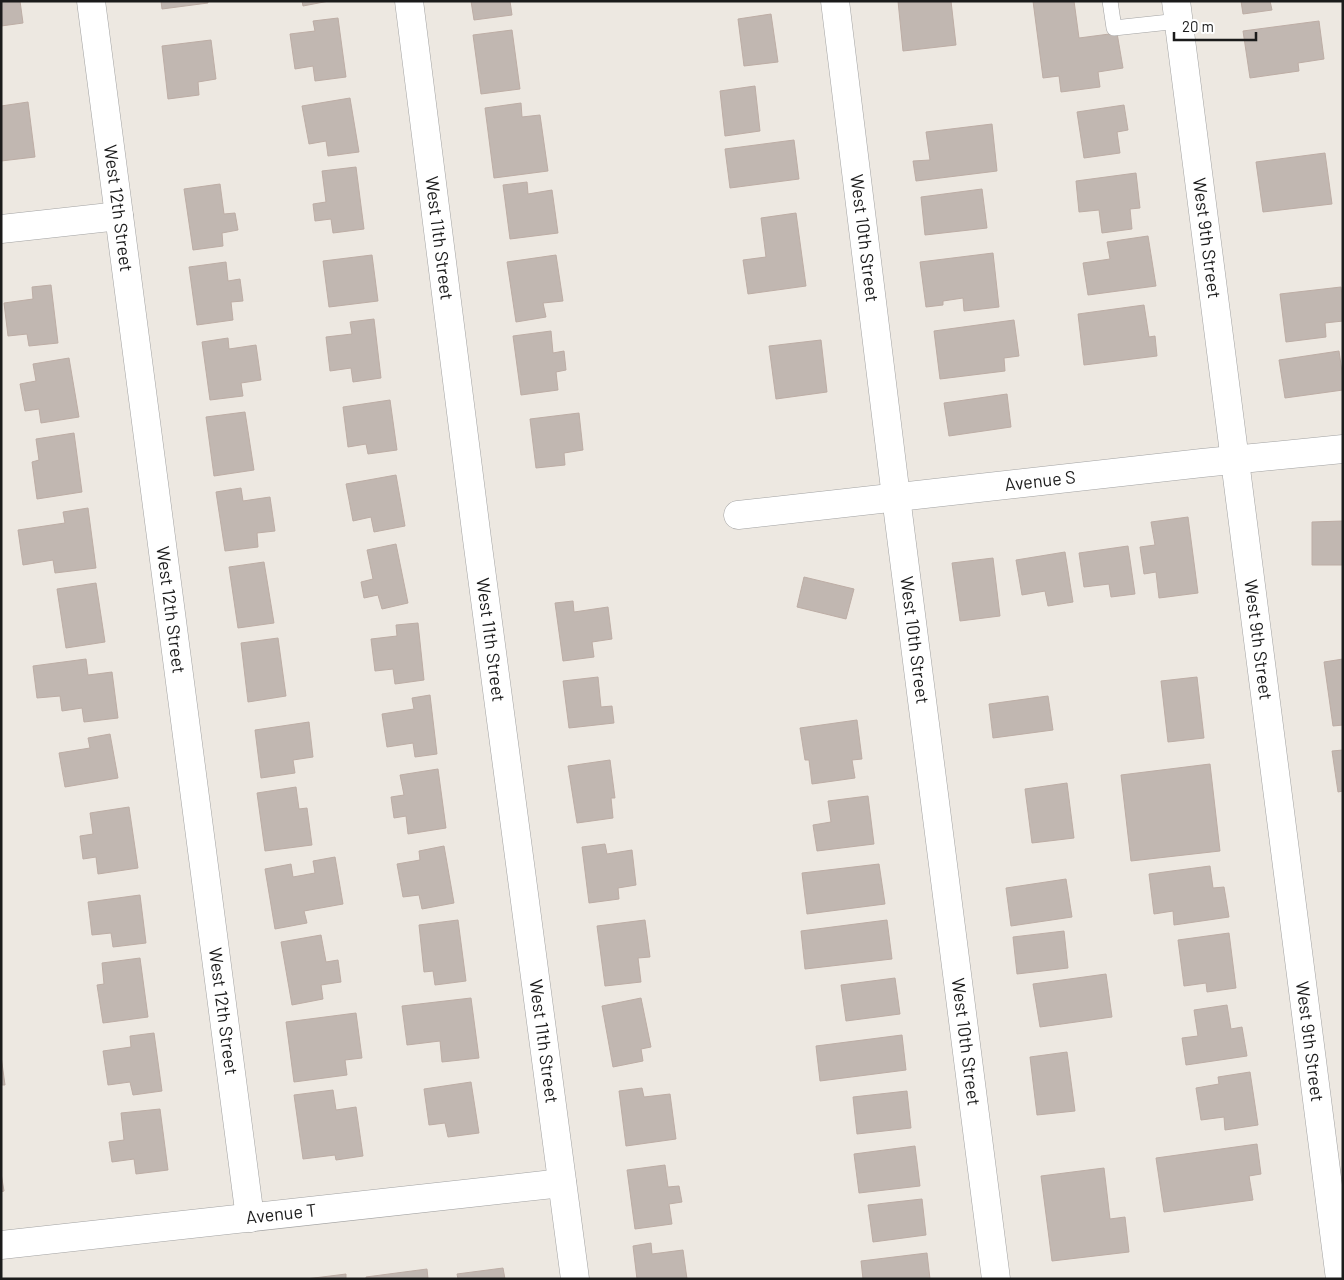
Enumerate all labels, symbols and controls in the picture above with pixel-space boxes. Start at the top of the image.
scale bar [1174,10,1256,42]
text: 20 m [1182,17,1214,35]
street label: West 12th Street [100,143,138,273]
street label: West 10th Street [846,173,884,303]
street label: West 11th Street [421,175,459,301]
street label: West 9th Street [1189,176,1226,300]
street label: Avenue S [1003,465,1077,495]
street label: West 12th Street [152,545,191,675]
street label: West 10th Street [896,575,934,705]
street label: West 11th Street [472,576,510,703]
street label: West 9th Street [1240,578,1278,701]
street label: West 12th Street [205,946,243,1076]
street label: West 10th Street [948,976,986,1107]
street label: West 11th Street [525,978,564,1105]
street label: West 9th Street [1292,980,1329,1103]
street label: Avenue T [245,1198,318,1228]

